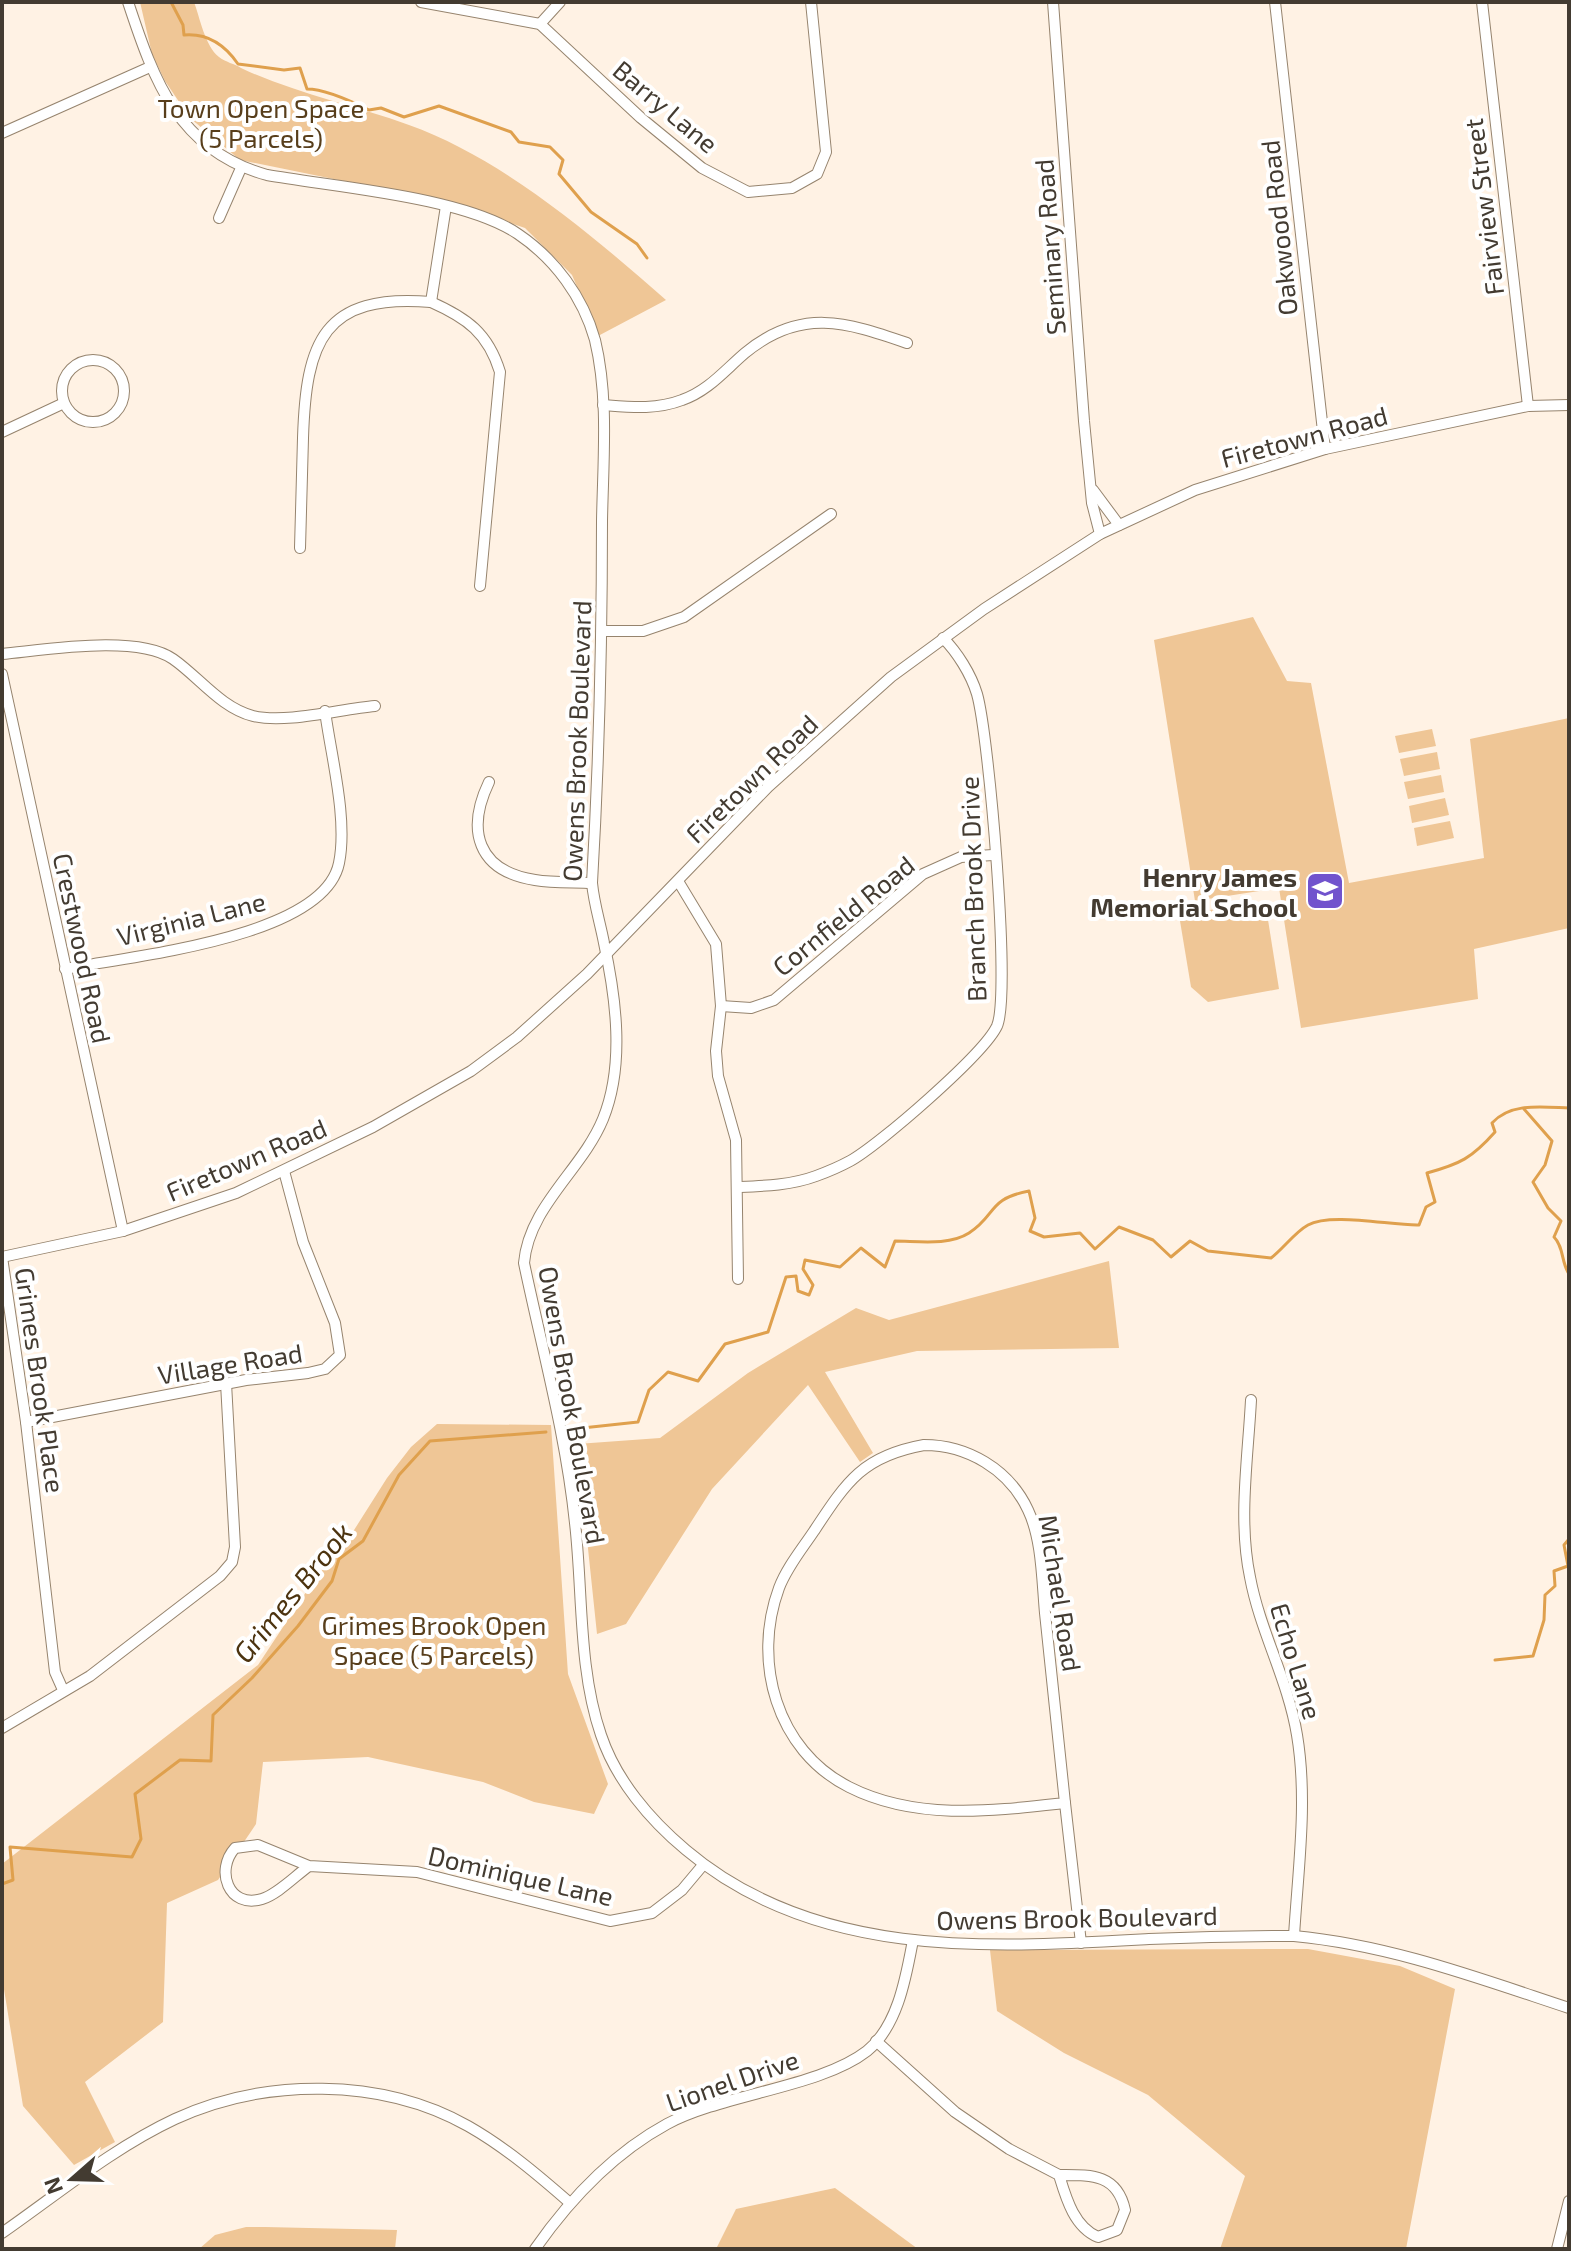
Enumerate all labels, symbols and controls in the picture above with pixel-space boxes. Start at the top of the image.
street label: Barry Lane [607,53,725,159]
park label: Town Open Space (5 Parcels) [158,92,364,153]
street label: Fairview Street [1457,117,1509,297]
street label: Oakwood Road [1253,139,1303,317]
street label: Seminary Road [1027,158,1071,336]
street label: Firetown Road [1217,399,1391,473]
street label: Owens Brook Boulevard [556,600,596,882]
street label: Firetown Road [679,707,823,849]
street label: Branch Brook Drive [953,776,991,1002]
street label: Cornfield Road [766,848,920,982]
street label: Crestwood Road [48,850,118,1046]
place label: Henry James Memorial School [1090,861,1297,922]
school or university icon: Henry James Memorial School [1304,870,1346,912]
street label: Virginia Lane [114,885,268,951]
street label: Firetown Road [161,1111,331,1207]
street label: Owens Brook Boulevard [533,1264,613,1546]
street label: Grimes Brook Place [10,1265,72,1495]
street label: Village Road [155,1336,305,1390]
street label: Michael Road [1033,1513,1089,1673]
water label: Grimes Brook [225,1515,359,1669]
street label: Echo Lane [1265,1599,1329,1723]
park label: Grimes Brook Open Space (5 Parcels) [322,1609,546,1670]
street label: Dominique Lane [425,1839,617,1911]
street label: Owens Brook Boulevard [936,1899,1218,1935]
street label: Lionel Drive [662,2043,802,2117]
north arrow [32,2139,112,2219]
text: N [37,2174,67,2198]

